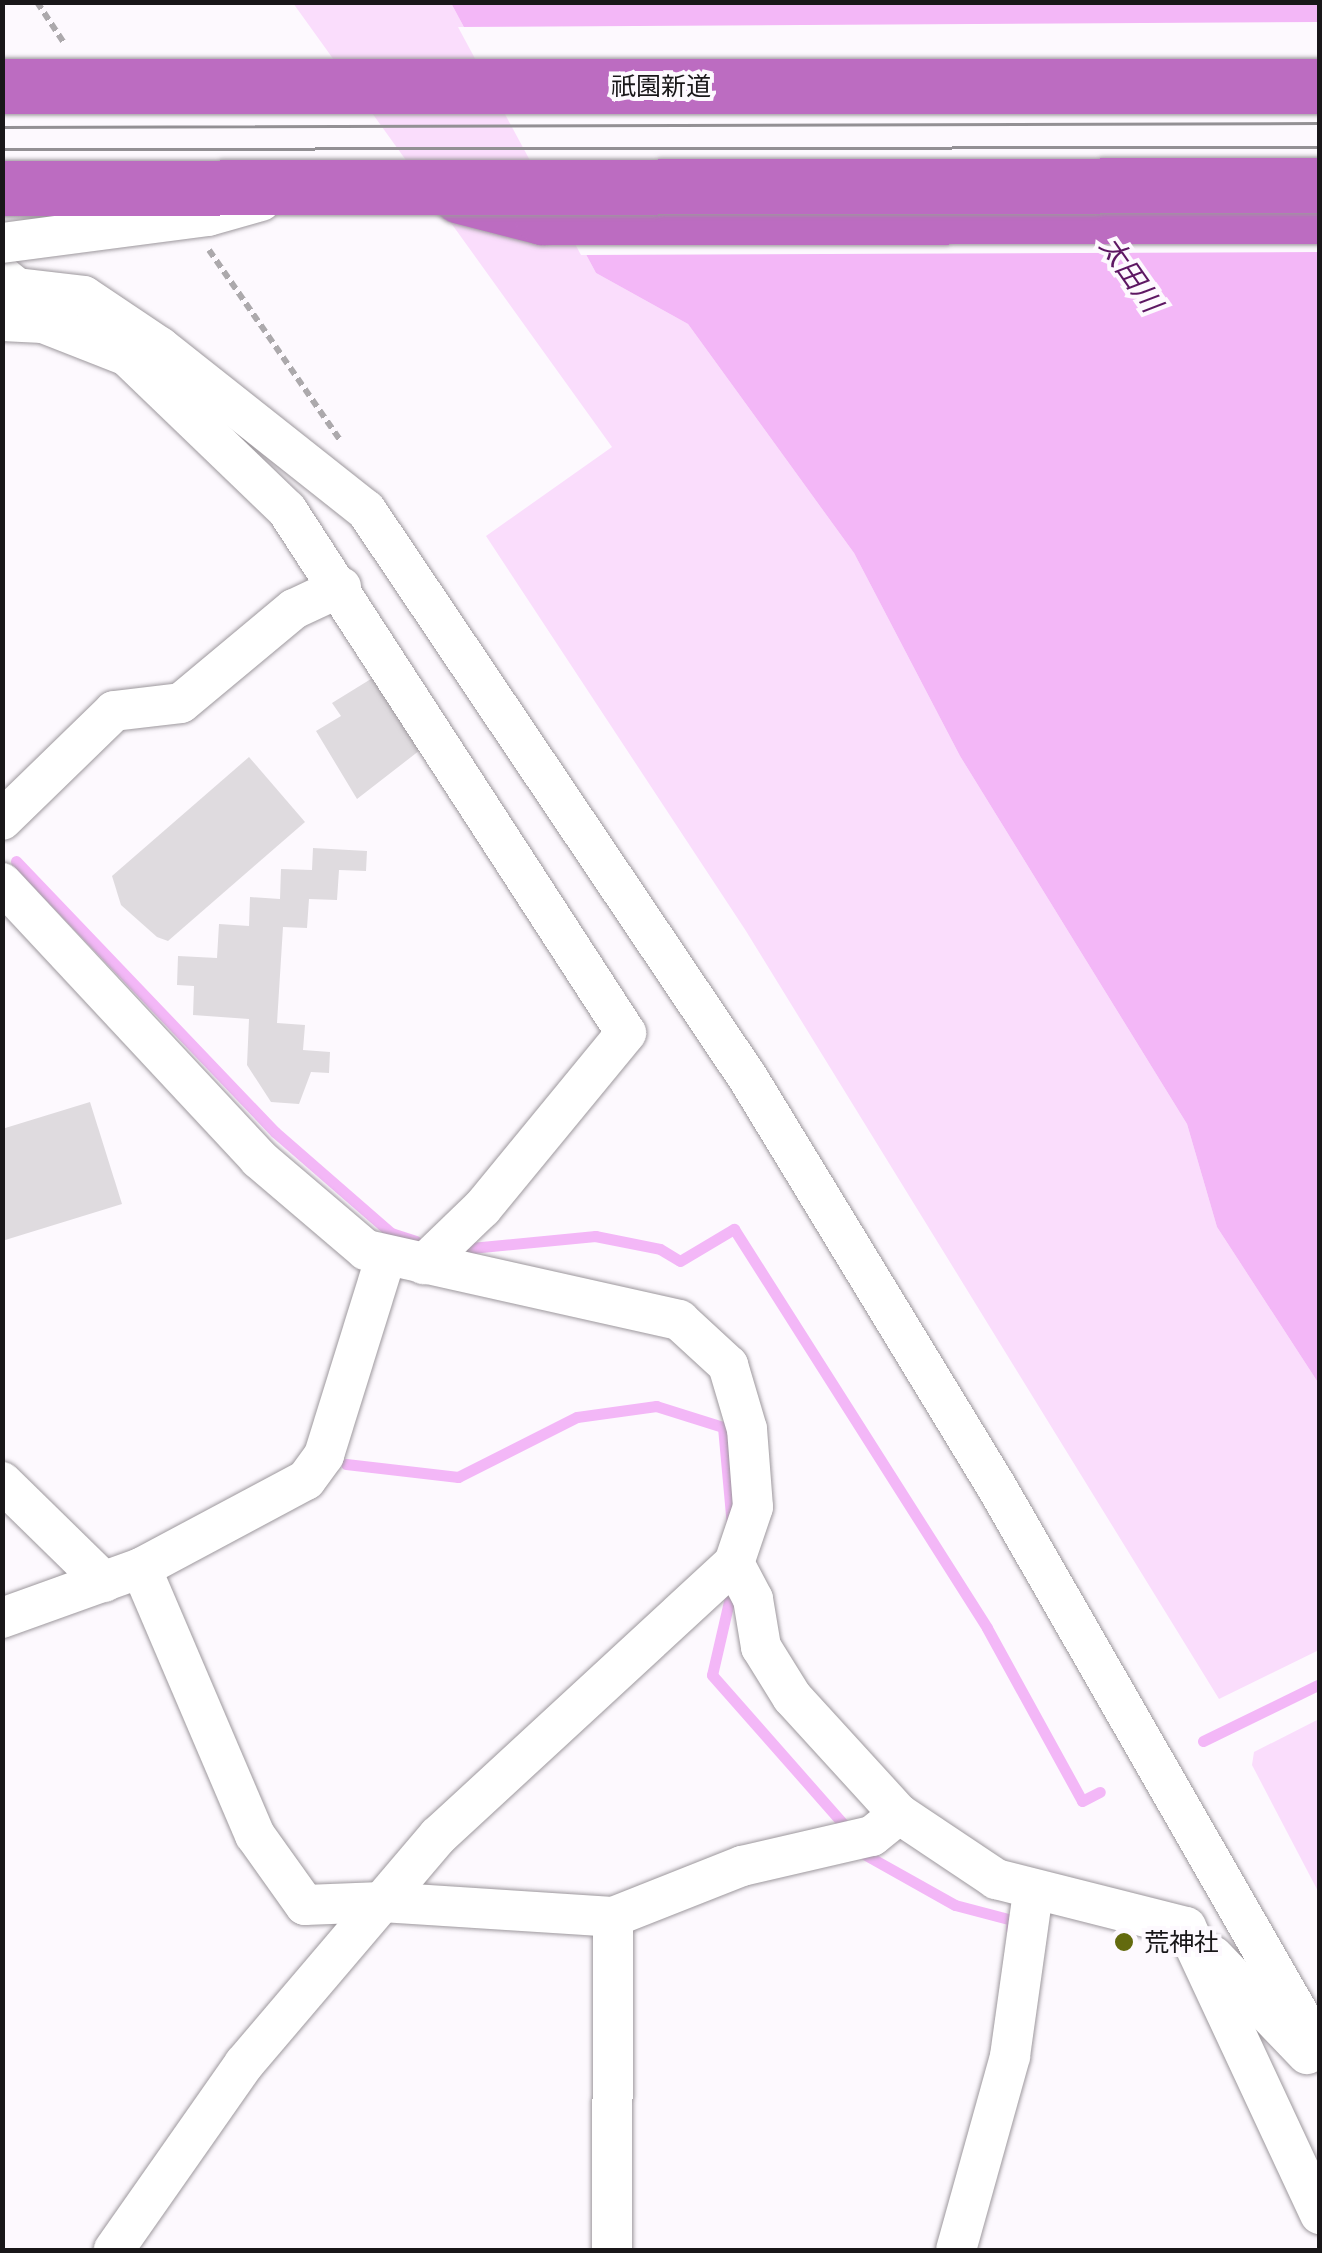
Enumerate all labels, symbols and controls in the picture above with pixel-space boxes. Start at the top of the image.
street label: 祇園新道 [611,71,711,101]
water label: 太田川 [1093,230,1169,318]
place label: 荒神社 [1144,1927,1219,1957]
marker: 荒神社 [1113,1931,1135,1953]

